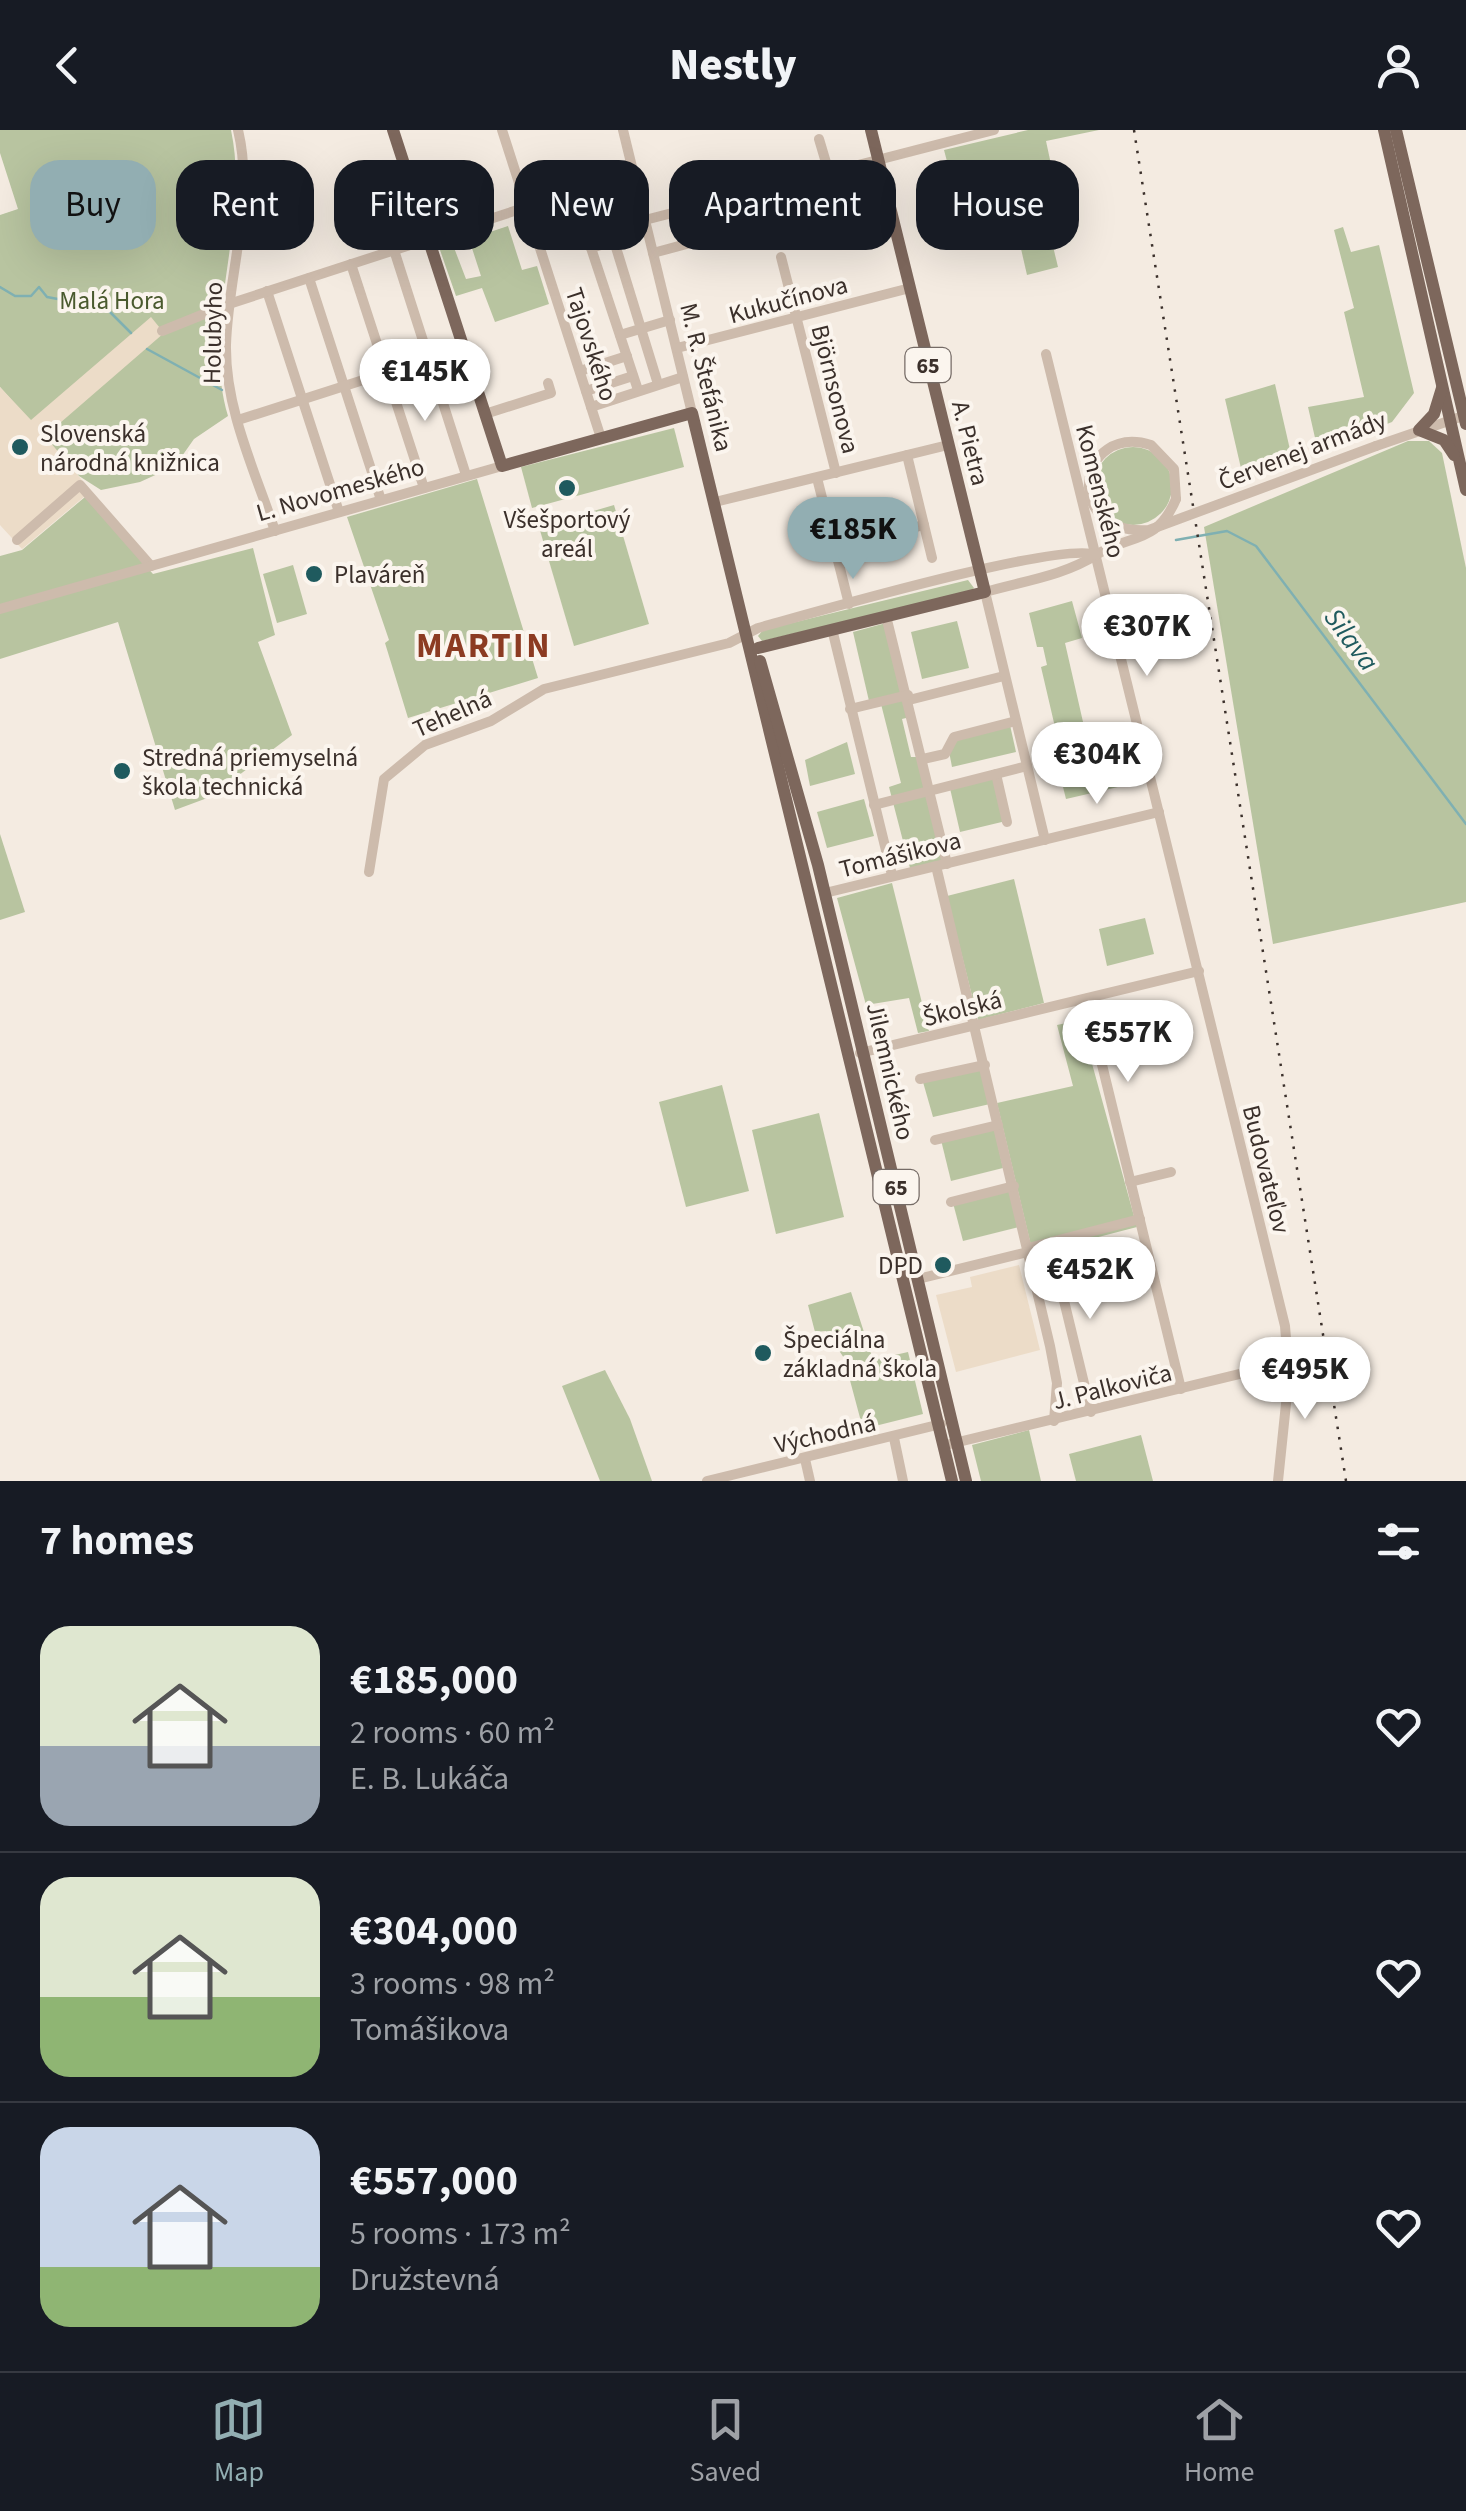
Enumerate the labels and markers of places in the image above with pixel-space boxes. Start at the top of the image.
pin: €145K [355,339,495,424]
place label: Slovenská národná knižnica [40,416,220,481]
marker: Slovenská národná knižnica [9,436,31,458]
marker: Všešportový areál [556,477,578,499]
pin: €185K [783,497,923,582]
place label: Všešportový areál [504,502,631,567]
place label: Plaváreň [334,557,425,593]
marker: Plaváreň [303,563,325,585]
pin: €307K [1077,594,1217,679]
pin: €304K [1027,722,1167,807]
place label: Stredná priemyselná škola technická [142,740,358,805]
marker: Stredná priemyselná škola technická [111,760,133,782]
pin: €557K [1058,1000,1198,1085]
pin: €452K [1020,1237,1160,1322]
place label: DPD [878,1248,923,1284]
marker: DPD [932,1254,954,1276]
place label: Špeciálna základná škola [783,1322,937,1387]
pin: €495K [1235,1337,1375,1422]
marker: Špeciálna základná škola [752,1342,774,1364]

